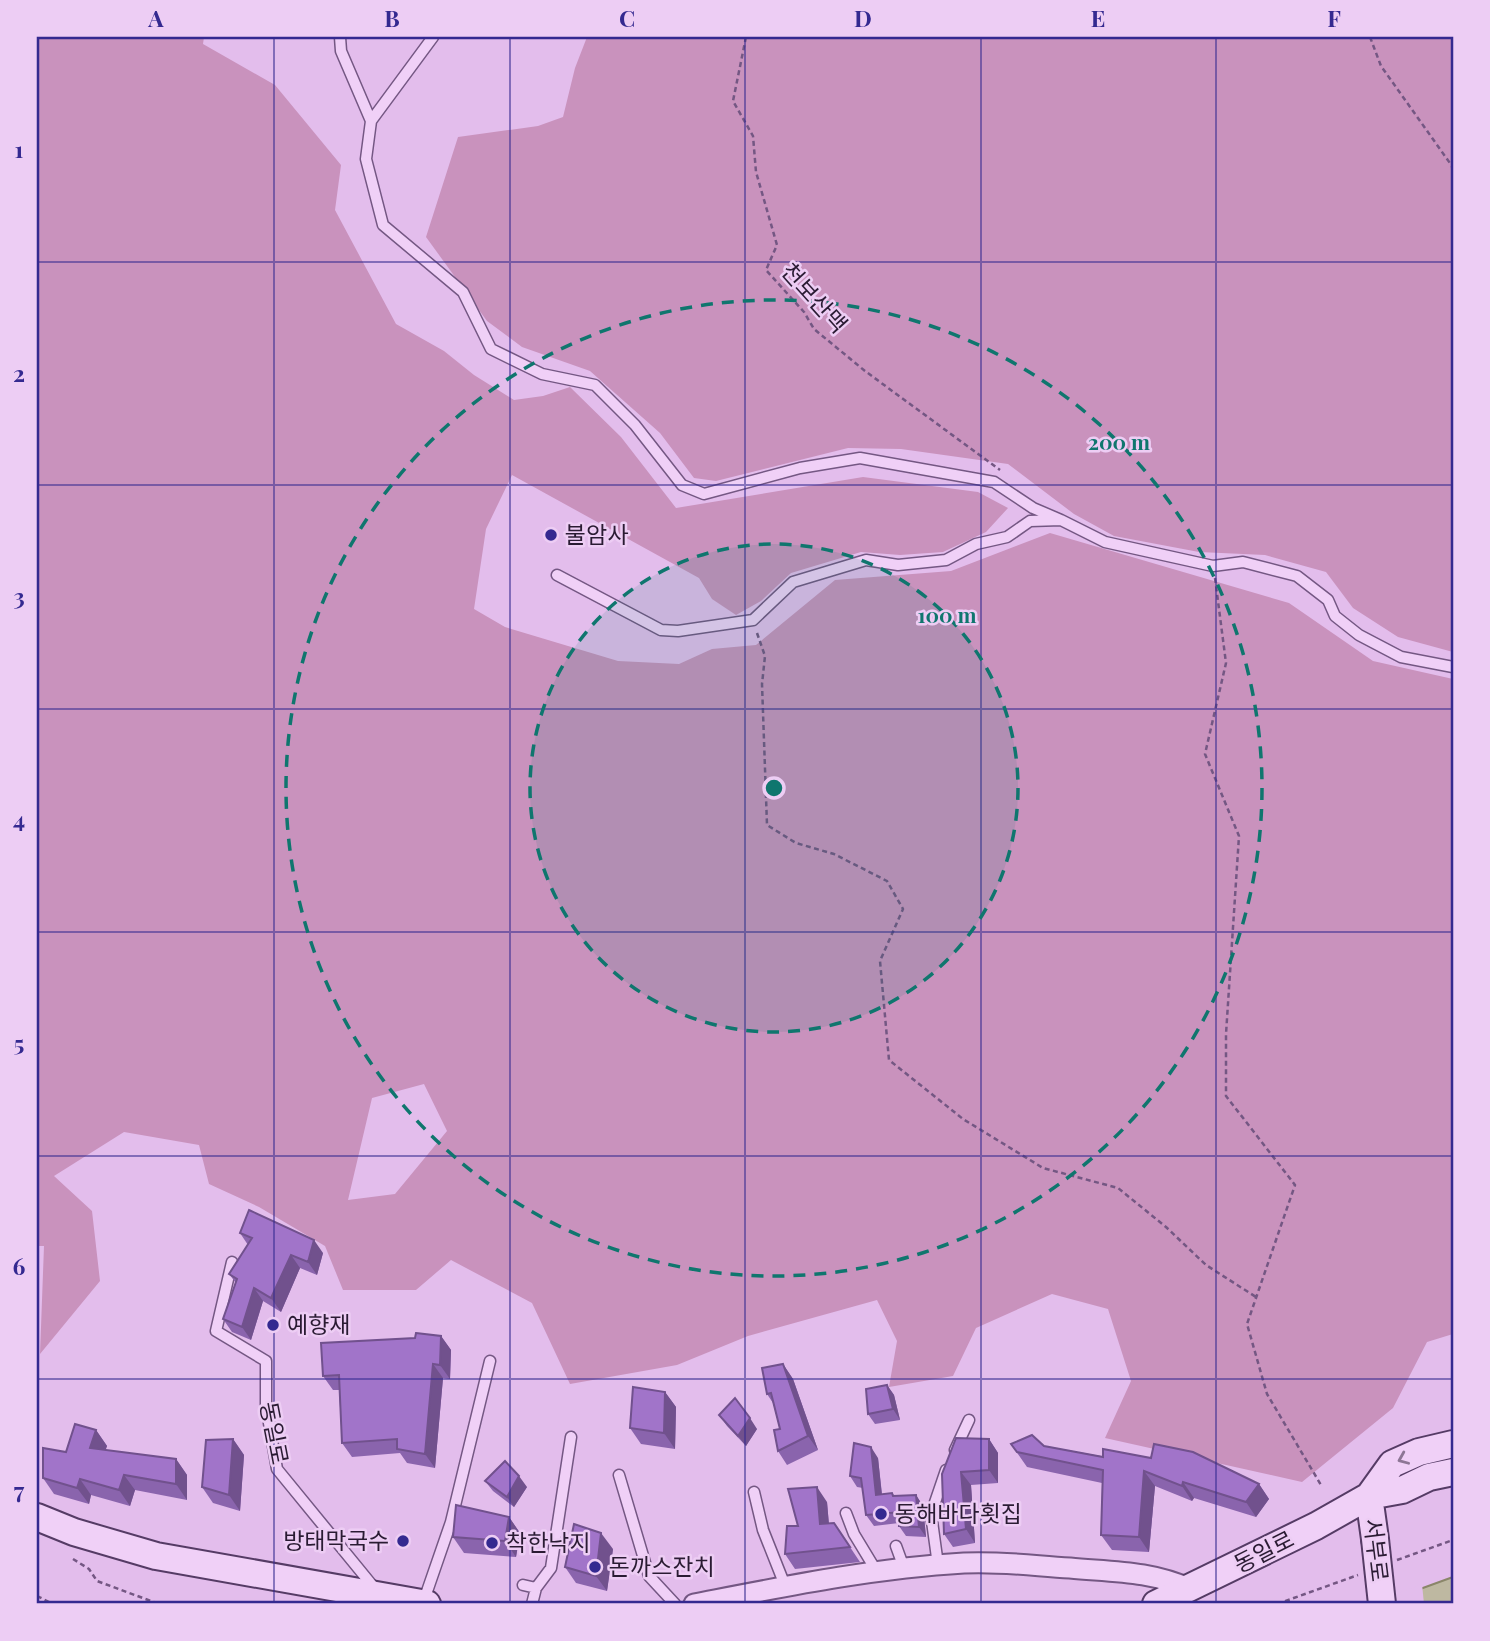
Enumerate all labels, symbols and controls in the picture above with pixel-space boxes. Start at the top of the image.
text: A [147,2,164,33]
text: B [384,2,400,33]
text: C [619,2,635,33]
text: D [854,2,872,33]
text: E [1091,2,1105,33]
text: F [1327,2,1341,33]
text: 1 [15,133,24,164]
street label: 천보산맥 [775,255,855,339]
text: 2 [13,357,25,388]
text: 200 m [1088,427,1150,455]
place label: 불암사 [565,518,628,549]
marker: 불암사 [543,527,559,543]
text: 3 [13,580,25,611]
text: 100 m [917,600,977,628]
centre of rings [762,776,786,800]
text: 4 [13,803,25,834]
text: 5 [14,1027,24,1058]
text: 6 [13,1250,26,1281]
place label: 예향재 [287,1308,350,1339]
marker: 예향재 [265,1317,281,1333]
street label: 동일로 [254,1399,297,1467]
one-way arrow [1398,1451,1410,1465]
text: 7 [14,1474,25,1505]
place label: 동해바다횟집 [895,1497,1022,1528]
marker: 동해바다횟집 [873,1506,889,1522]
street label: 서부로 [1358,1516,1397,1583]
street label: 동일로 [1228,1522,1299,1579]
place label: 방태막국수 [283,1524,389,1555]
place label: 착한낙지 [506,1526,591,1557]
marker: 방태막국수 [395,1533,411,1549]
marker: 착한낙지 [484,1535,500,1551]
place label: 돈까스잔치 [609,1550,715,1581]
marker: 돈까스잔치 [587,1559,603,1575]

